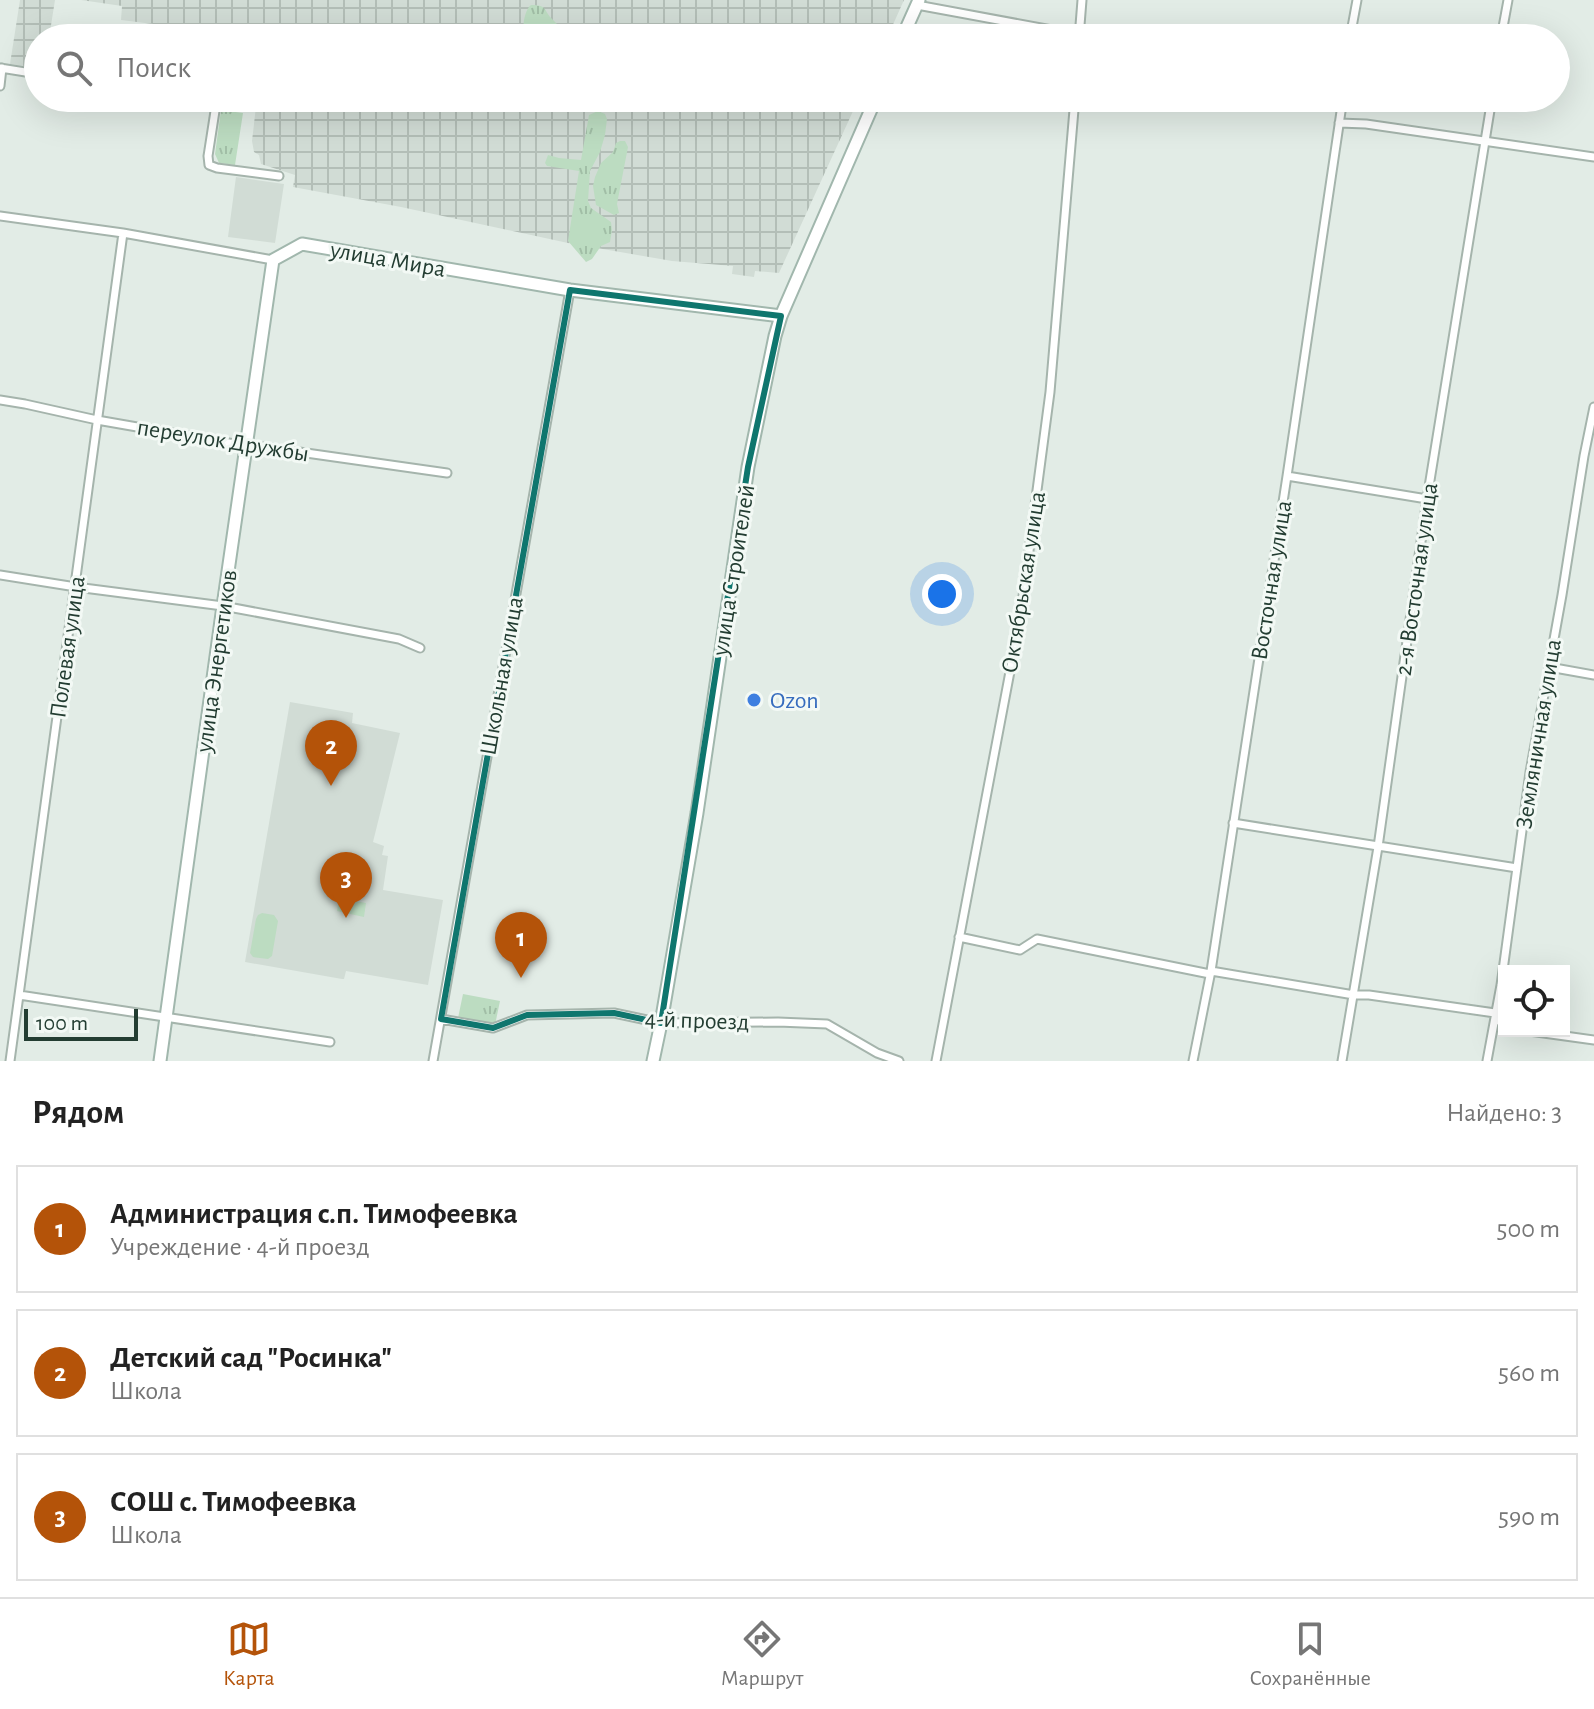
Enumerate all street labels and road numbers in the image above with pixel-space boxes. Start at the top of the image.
street label: улица Мира [327,238,447,282]
street label: переулок Дружбы [135,416,311,466]
street label: 2-я Восточная улица [1392,481,1442,677]
street label: улица Строителей [708,483,759,658]
street label: Октябрьская улица [998,490,1050,675]
street label: Восточная улица [1248,499,1296,662]
street label: улица Энергетиков [192,568,242,755]
street label: Полевая улица [46,575,90,720]
street label: Школьная улица [476,595,528,757]
street label: Земляничная улица [1512,637,1566,831]
street label: 4-й проезд [644,1007,750,1035]

